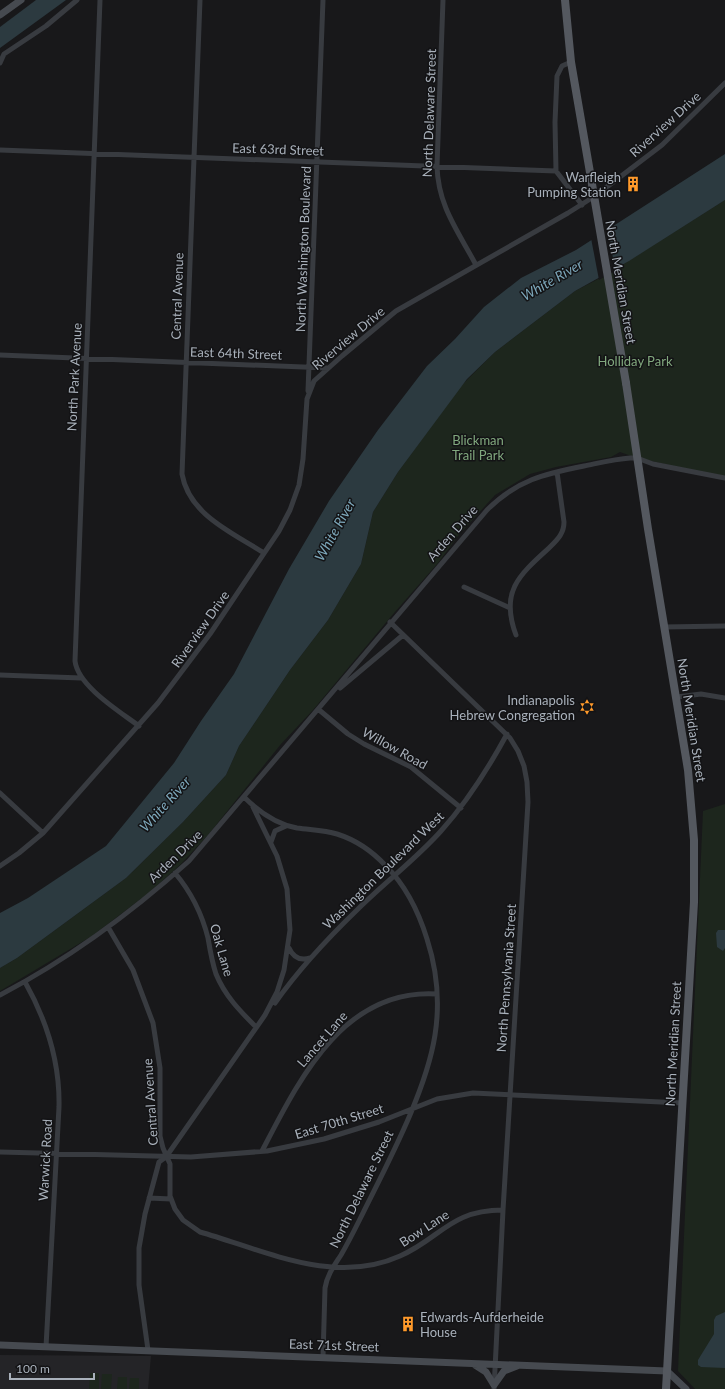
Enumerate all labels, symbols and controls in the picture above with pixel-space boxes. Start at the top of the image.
street label: North Delaware Street [419,48,439,178]
street label: Riverview Drive [626,88,704,160]
street label: East 63rd Street [232,139,325,159]
street label: North Washington Boulevard [292,166,314,332]
place label: Warfleigh Pumping Station [527,169,621,200]
building icon: Warfleigh Pumping Station [624,175,642,193]
street label: North Meridian Street [602,219,640,345]
street label: Central Avenue [167,252,187,340]
water label: White River [518,255,586,304]
street label: Riverview Drive [308,303,388,373]
street label: North Park Avenue [63,322,85,432]
street label: East 64th Street [190,343,283,363]
park label: Holliday Park [597,353,673,369]
park label: Blickman Trail Park [452,432,505,463]
water label: White River [311,496,359,564]
street label: Arden Drive [423,502,481,564]
street label: Riverview Drive [168,587,232,671]
street label: North Meridian Street [674,657,710,783]
place label: Indianapolis Hebrew Congregation [450,692,575,723]
synagogue icon: Indianapolis Hebrew Congregation [578,698,596,716]
street label: Willow Road [360,724,430,772]
water label: White River [136,773,194,835]
street label: Washington Boulevard West [319,808,447,932]
street label: Arden Drive [145,826,205,886]
street label: North Pennsylvania Street [493,903,519,1053]
street label: Oak Lane [207,922,237,978]
street label: North Meridian Street [662,981,684,1107]
street label: Lancet Lane [293,1008,351,1070]
street label: Central Avenue [139,1058,161,1146]
street label: East 70th Street [293,1100,386,1142]
street label: Warwick Road [35,1119,55,1201]
street label: North Delaware Street [326,1127,397,1250]
street label: Bow Lane [396,1206,452,1250]
place label: Edwards-Aufderheide House [420,1309,544,1340]
building icon: Edwards-Aufderheide House [399,1315,417,1333]
street label: East 71st Street [289,1335,380,1355]
scale bar [10,1355,94,1381]
text: 100 m [16,1361,50,1376]

